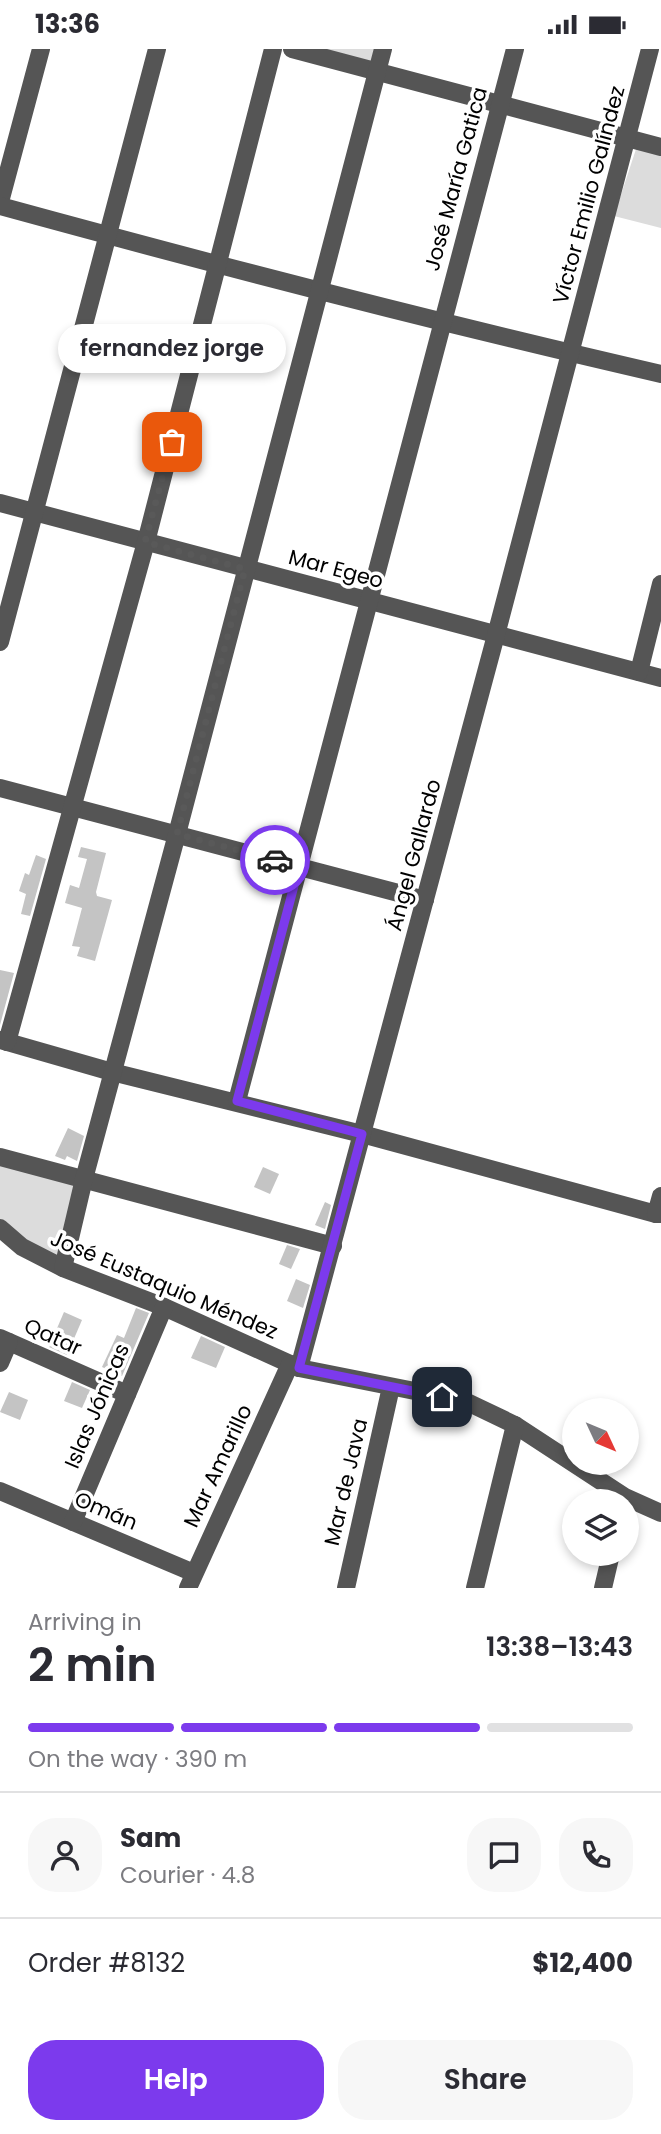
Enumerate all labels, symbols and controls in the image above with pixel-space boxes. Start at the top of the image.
text: 13:36 [35,6,100,42]
street label: Víctor Emilio Galíndez [545,83,632,307]
street label: José María Gatica [417,84,494,274]
callout: fernandez jorge [58,323,286,372]
text: fernandez jorge [80,332,264,364]
pin [142,412,202,472]
icon: bag [153,423,191,461]
street label: Mar Egeo [285,542,387,595]
street label: Ángel Gallardo [379,776,448,934]
courier [240,825,310,895]
icon: car [256,841,294,879]
street label: José Eustaquio Méndez [46,1223,282,1346]
street label: Qatar [20,1311,87,1362]
street label: Islas Jónicas [57,1339,136,1473]
pin [412,1367,472,1427]
icon: home [423,1378,461,1416]
north arrow [562,1398,639,1475]
map controls [562,1398,639,1566]
street label: Mar Amarillo [176,1400,259,1532]
street label: Mar de Java [317,1415,374,1548]
street label: Omán [70,1484,142,1537]
button: layers [562,1489,639,1566]
text: Arriving in [28,1606,142,1638]
text: 13:38–13:43 [486,1629,633,1665]
text: 2 min [28,1633,157,1697]
text: On the way · 390 m [28,1743,247,1775]
button: person [28,1818,102,1892]
button: chat [467,1818,541,1892]
button: phone [559,1818,633,1892]
text: Sam [120,1820,181,1856]
text: Courier · 4.8 [120,1859,255,1891]
text: Order #8132 [28,1945,185,1981]
text: $12,400 [532,1945,633,1981]
button: Help [28,2040,324,2120]
button: Share [338,2040,633,2120]

